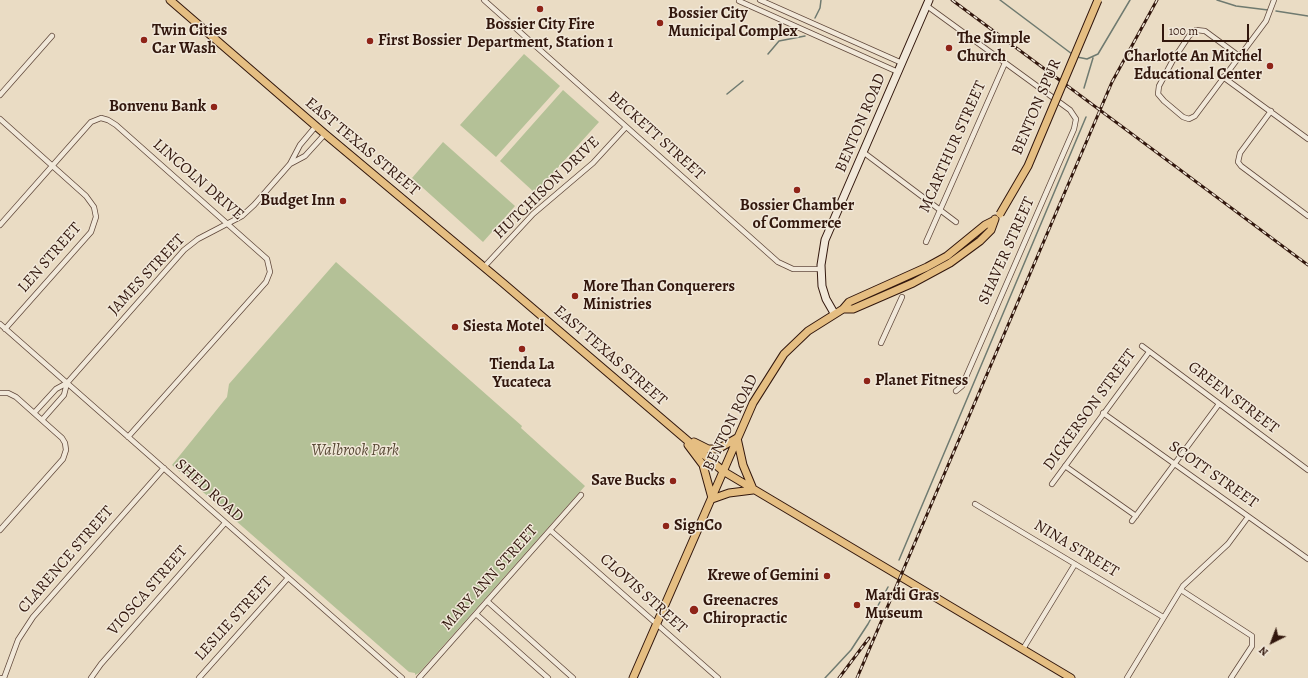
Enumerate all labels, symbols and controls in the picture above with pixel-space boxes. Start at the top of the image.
marker: Bossier City Fire Department, Station 1 [535,4,545,14]
place label: Bossier City Municipal Complex [668,4,798,42]
place label: Bossier City Fire Department, Station 1 [467,15,613,53]
scale bar [1164,16,1251,42]
marker: Bossier City Municipal Complex [655,18,665,28]
place label: Twin Cities Car Wash [152,21,227,59]
text: 100 m [1169,23,1198,39]
place label: The Simple Church [957,29,1030,67]
place label: First Bossier [378,31,462,51]
marker: Twin Cities Car Wash [139,35,149,45]
marker: First Bossier [365,36,375,46]
marker: The Simple Church [944,43,954,53]
place label: Charlotte An Mitchel Educational Center [1124,47,1262,85]
street label: BENTON SPUR [1008,56,1066,158]
marker: Charlotte An Mitchel Educational Center [1265,61,1275,71]
street label: BENTON ROAD [832,71,890,175]
street label: MCARTHUR STREET [915,78,991,216]
street label: BECKETT STREET [604,87,708,185]
street label: EAST TEXAS STREET [301,94,423,200]
place label: Bonvenu Bank [109,97,206,117]
marker: Bonvenu Bank [209,102,219,112]
street label: HUTCHISON DRIVE [490,133,604,243]
street label: LINCOLN DRIVE [149,135,247,225]
marker: Bossier Chamber of Commerce [792,185,802,195]
place label: Budget Inn [260,191,335,211]
street label: SHAVER STREET [975,194,1039,308]
marker: Budget Inn [338,196,348,206]
place label: Bossier Chamber of Commerce [740,196,854,234]
street label: LEN STREET [14,219,86,297]
street label: JAMES STREET [105,231,189,319]
place label: More Than Conquerers Ministries [583,277,735,315]
marker: More Than Conquerers Ministries [570,291,580,301]
street label: EAST TEXAS STREET [550,302,670,410]
place label: Siesta Motel [463,317,544,337]
marker: Siesta Motel [450,322,460,332]
marker: Tienda La Yucateca [517,344,527,354]
street label: DICKERSON STREET [1040,346,1140,474]
place label: Tienda La Yucateca [489,355,555,393]
street label: GREEN STREET [1184,358,1282,438]
street label: BENTON ROAD [699,371,763,475]
place label: Planet Fitness [875,371,968,391]
marker: Planet Fitness [862,376,872,386]
street label: SCOTT STREET [1165,437,1261,513]
park label: Walbrook Park [311,441,399,461]
street label: SHED ROAD [171,455,247,527]
place label: Save Bucks [591,471,665,491]
marker: Save Bucks [668,476,678,486]
street label: CLARENCE STREET [14,502,118,618]
place label: SignCo [674,516,722,536]
street label: NINA STREET [1030,516,1122,582]
marker: SignCo [661,521,671,531]
street label: MARY ANN STREET [438,522,542,634]
street label: VIOSCA STREET [104,542,192,640]
street label: CLOVIS STREET [596,550,690,638]
place label: Krewe of Gemini [707,566,819,586]
marker: Krewe of Gemini [822,571,832,581]
street label: LESLIE STREET [191,573,277,665]
place label: Mardi Gras Museum [865,586,939,624]
place label: Greenacres Chiropractic [703,591,787,629]
marker: Mardi Gras Museum [852,600,862,610]
marker: Greenacres Chiropractic [688,604,700,616]
north arrow [1252,622,1292,662]
text: N [1256,643,1272,660]

